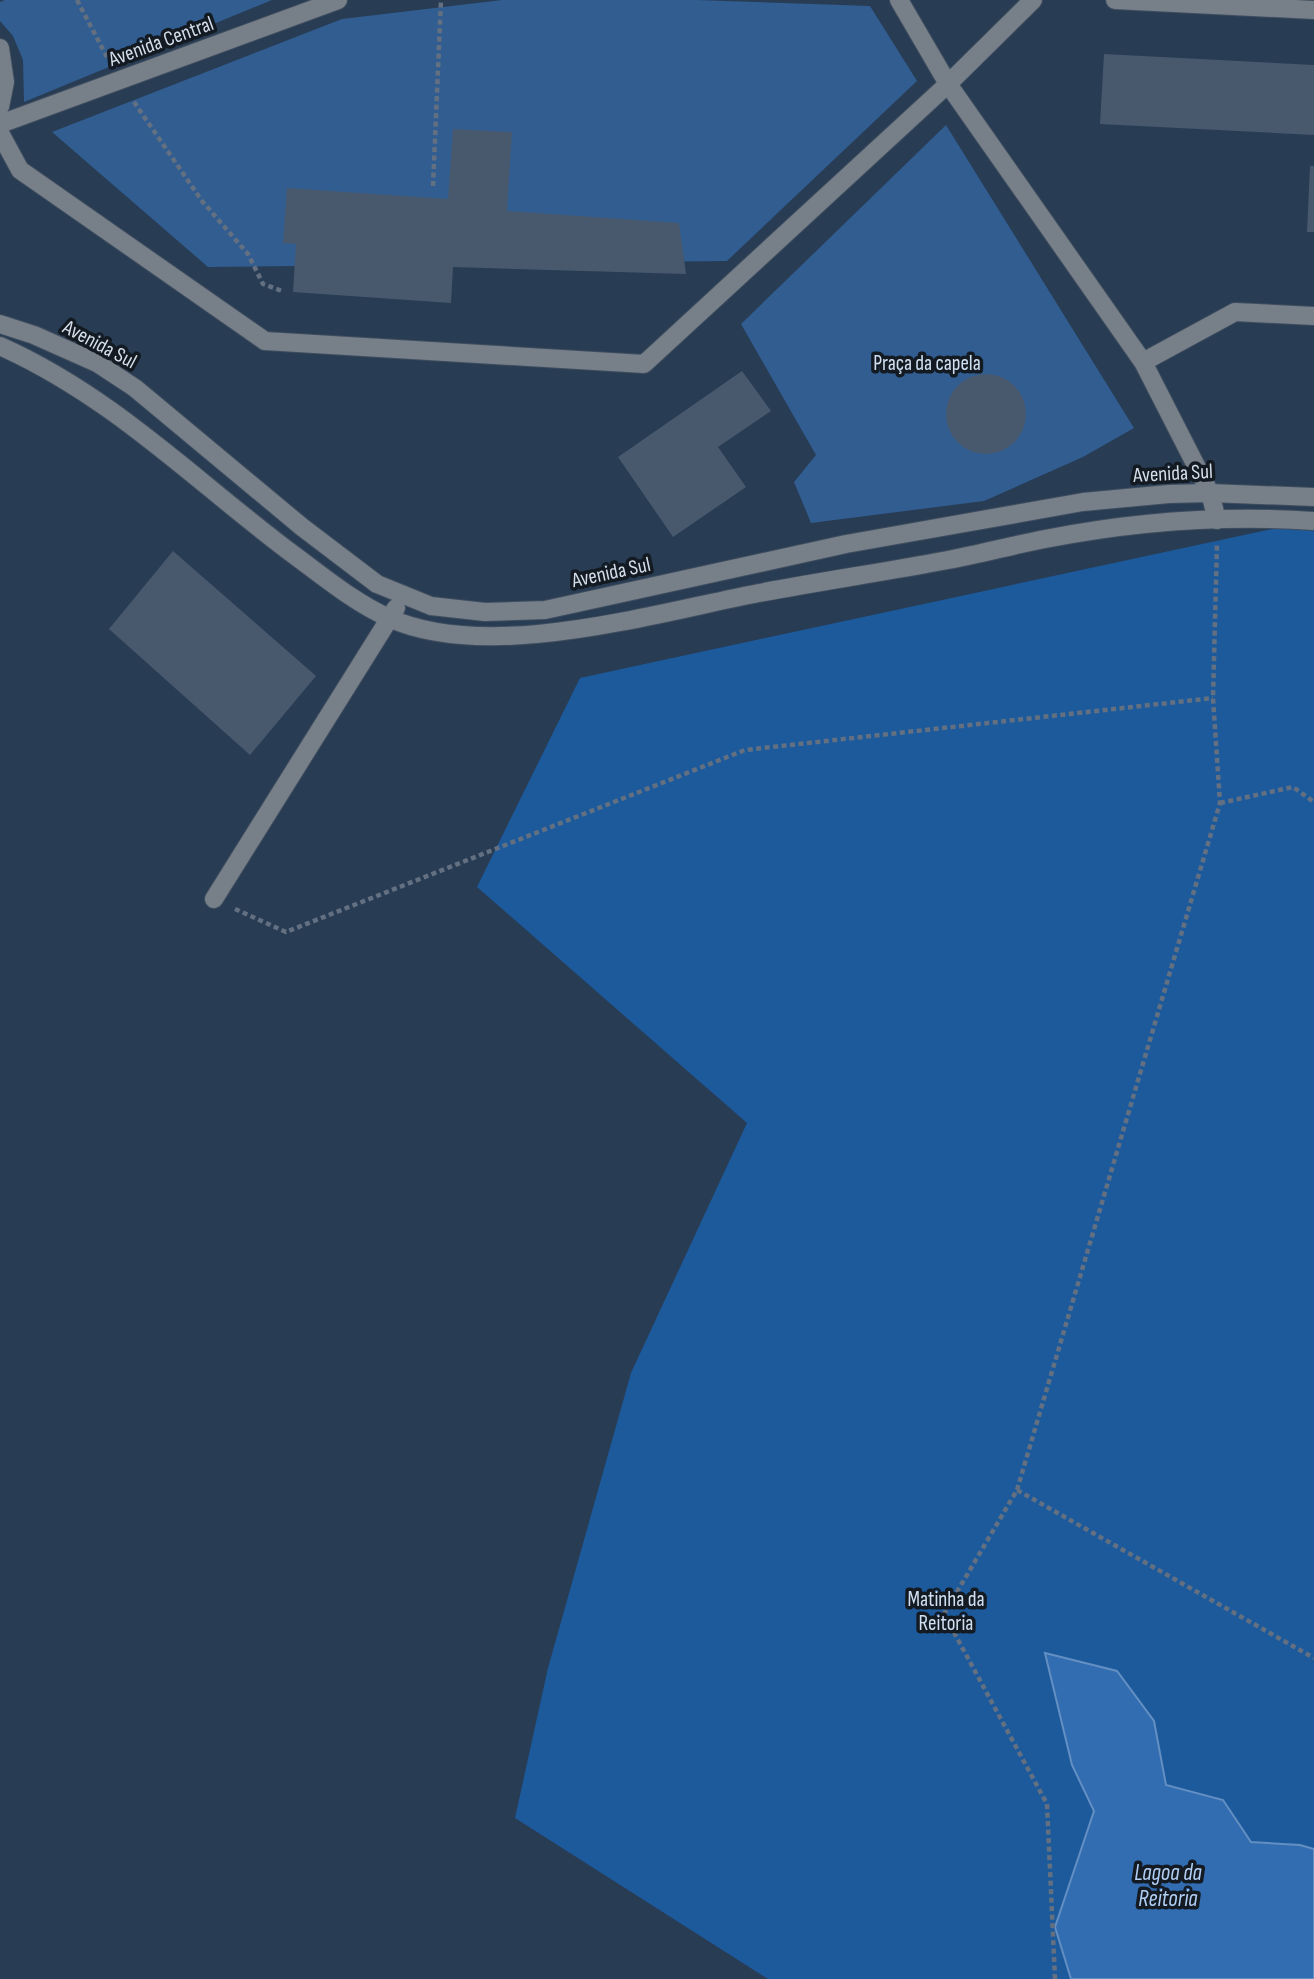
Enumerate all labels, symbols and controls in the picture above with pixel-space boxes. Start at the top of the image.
street label: Avenida Central [104,11,217,72]
street label: Avenida Sul [58,314,141,374]
park label: Praça da capela [873,351,981,376]
street label: Avenida Sul [1131,459,1214,488]
street label: Avenida Sul [568,552,653,593]
park label: Matinha da Reitoria [907,1587,985,1636]
water label: Lagoa da Reitoria [1134,1859,1203,1913]

